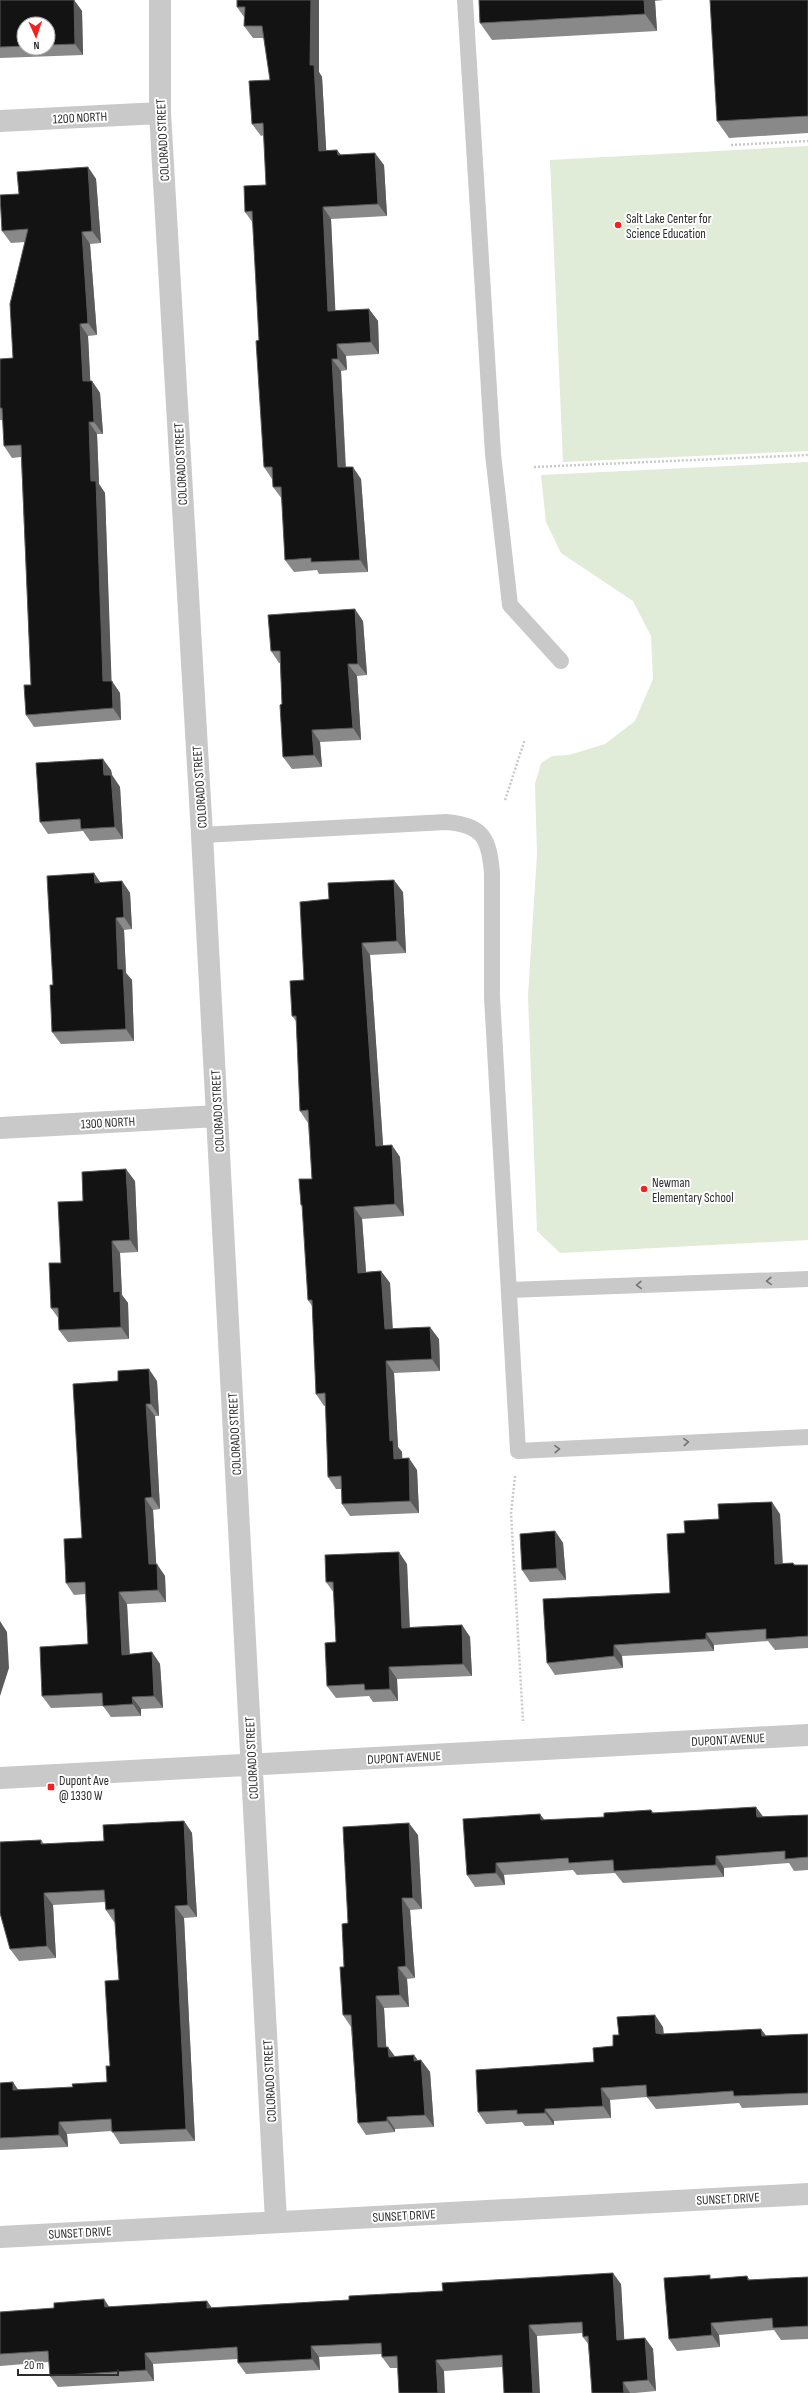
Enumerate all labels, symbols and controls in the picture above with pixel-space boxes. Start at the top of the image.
north arrow [16,16,56,56]
text: N [33,39,40,52]
street label: COLORADO STREET [153,98,173,182]
street label: 1200 NORTH [52,109,108,127]
place label: Salt Lake Center for Science Education [626,211,712,242]
marker: Salt Lake Center for Science Education [613,220,623,230]
street label: COLORADO STREET [171,422,191,506]
street label: COLORADO STREET [189,745,211,829]
street label: COLORADO STREET [208,1069,228,1153]
street label: 1300 NORTH [80,1114,136,1132]
place label: Newman Elementary School [652,1175,734,1206]
marker: Newman Elementary School [639,1184,649,1194]
one-way arrow [766,1276,772,1285]
one-way arrow [636,1281,642,1290]
street label: COLORADO STREET [225,1392,245,1476]
one-way arrow [683,1438,689,1447]
one-way arrow [554,1444,560,1453]
street label: COLORADO STREET [242,1716,262,1800]
street label: DUPONT AVENUE [691,1730,765,1750]
street label: DUPONT AVENUE [367,1748,441,1768]
place label: Dupont Ave @ 1330 W [59,1773,109,1804]
marker: Dupont Ave @ 1330 W [46,1782,56,1792]
street label: COLORADO STREET [260,2039,280,2123]
street label: SUNSET DRIVE [696,2189,760,2209]
street label: SUNSET DRIVE [372,2206,436,2226]
street label: SUNSET DRIVE [48,2223,112,2243]
scale bar [18,2351,118,2377]
text: 20 m [24,2358,44,2373]

